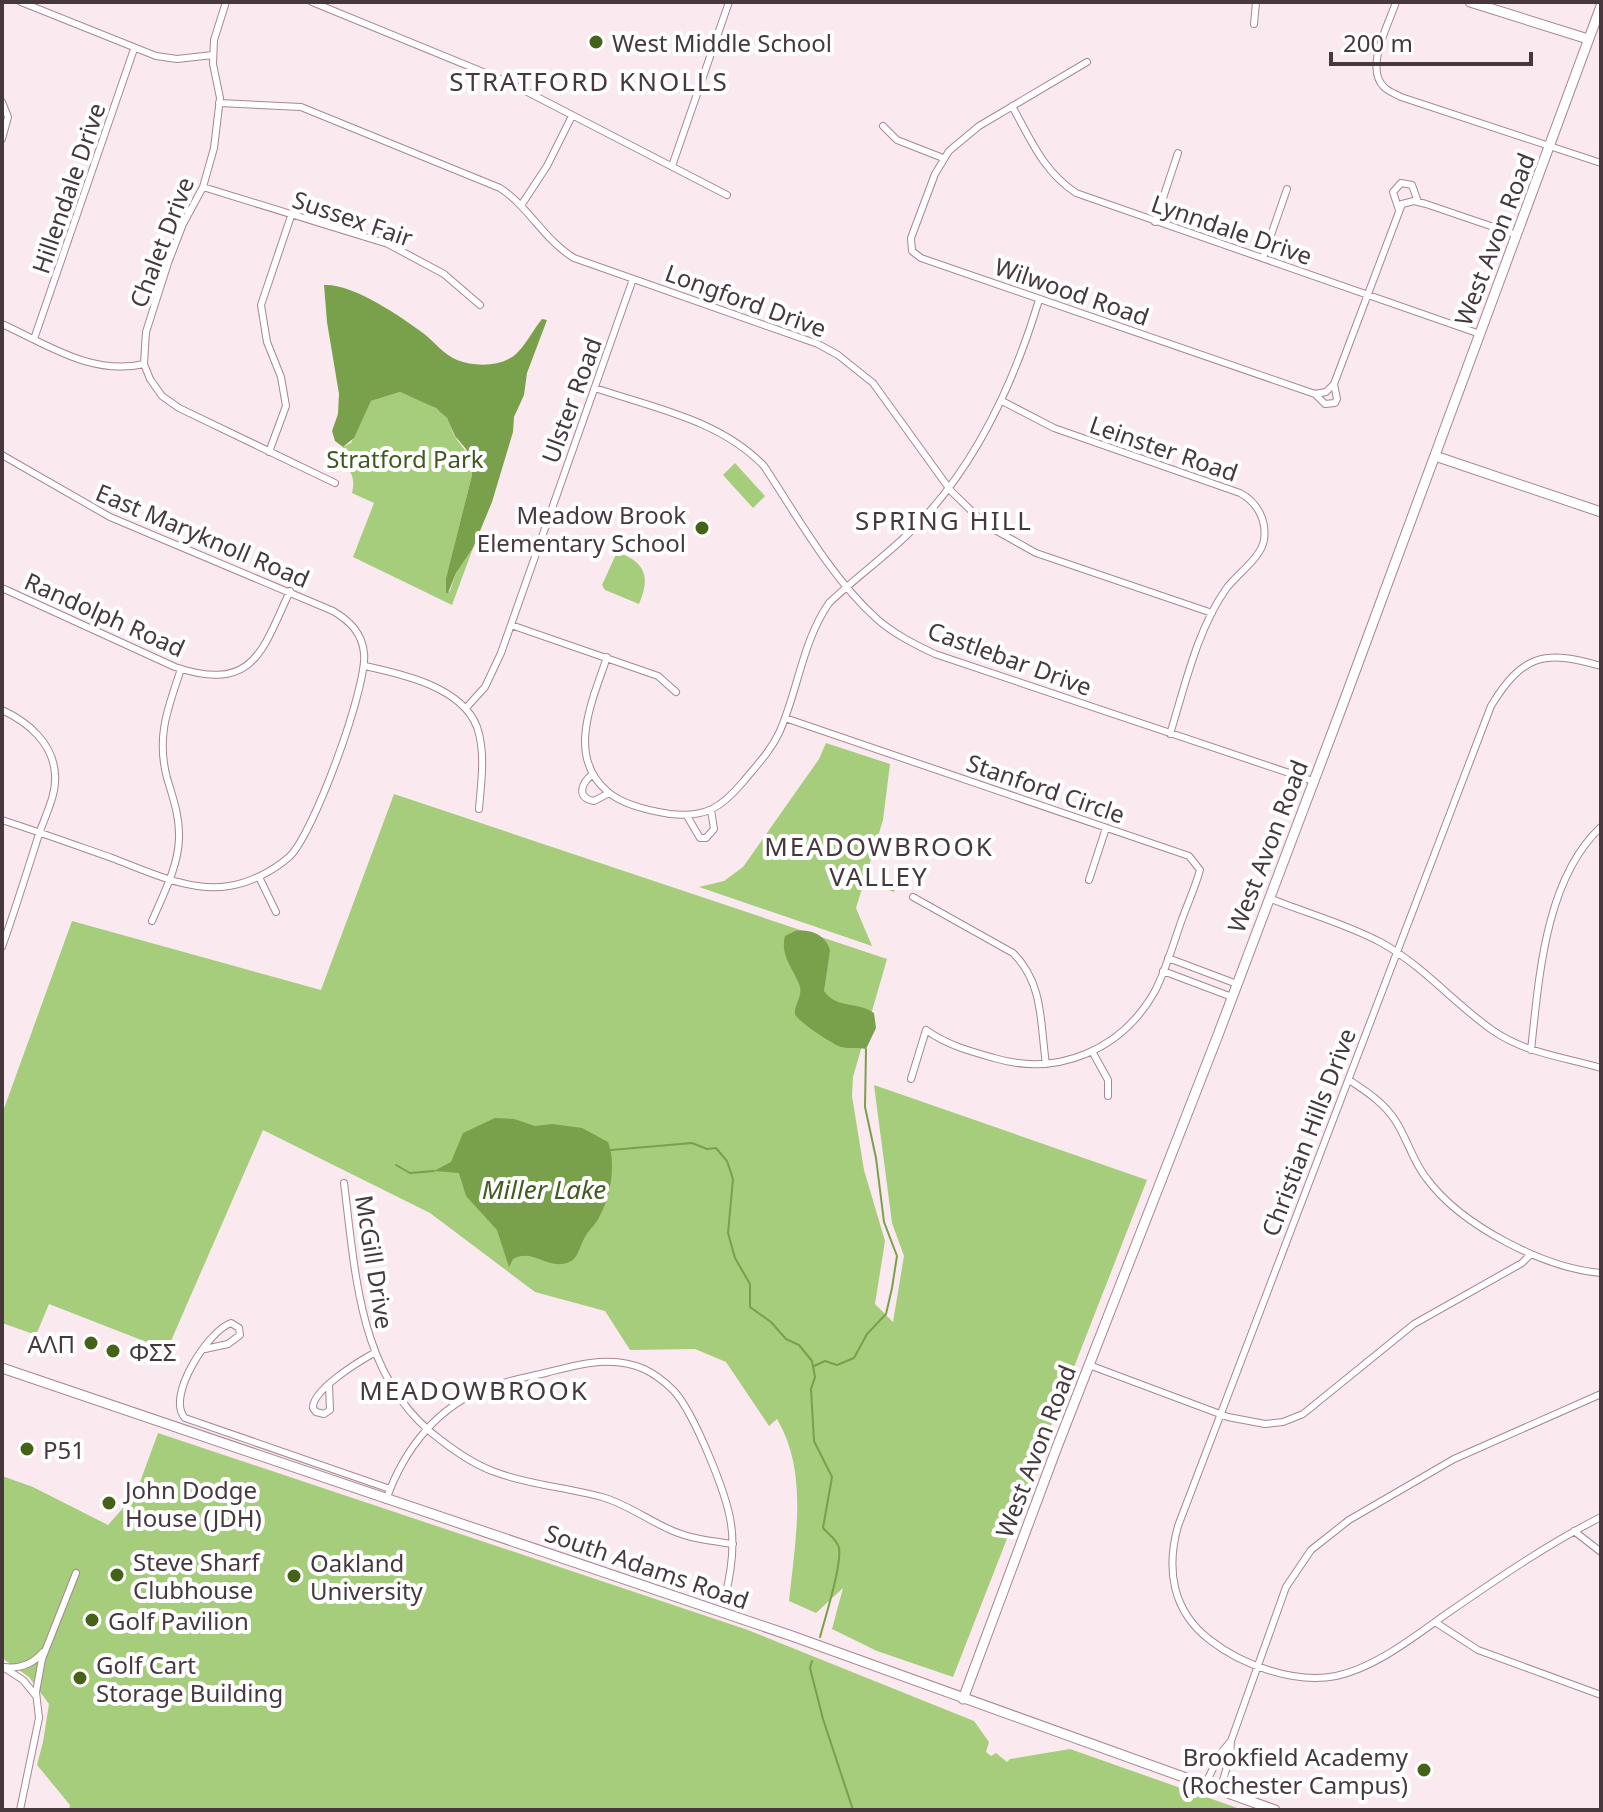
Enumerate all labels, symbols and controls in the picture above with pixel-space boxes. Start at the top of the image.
scale bar [1331,16,1531,66]
place label: West Middle School [612,26,832,59]
text: 200 m [1343,26,1413,59]
marker: West Middle School [587,33,605,51]
district label: STRATFORD KNOLLS [449,63,729,99]
street label: Hillendale Drive [23,98,113,278]
street label: West Avon Road [1446,148,1542,330]
street label: Chalet Drive [121,172,201,312]
street label: Sussex Fair [289,182,418,254]
street label: Lynndale Drive [1147,186,1317,272]
street label: Wilwood Road [990,249,1154,333]
street label: Longford Drive [661,256,831,344]
street label: Ulster Road [533,333,609,467]
street label: Leinster Road [1086,407,1242,489]
park label: Stratford Park [326,442,484,475]
street label: East Maryknoll Road [91,475,315,595]
place label: Meadow Brook Elementary School [477,498,686,559]
district label: SPRING HILL [855,502,1033,538]
marker: Meadow Brook Elementary School [693,519,711,537]
street label: Randolph Road [20,564,190,664]
street label: Castlebar Drive [923,613,1097,703]
street label: Stanford Circle [962,745,1130,831]
street label: West Avon Road [1219,755,1315,937]
district label: MEADOWBROOK VALLEY [764,828,994,894]
street label: Christian Hills Drive [1253,1023,1363,1241]
water label: Miller Lake [482,1171,606,1207]
street label: McGill Drive [348,1193,402,1331]
place label: AΛΠ [28,1327,75,1360]
marker: AΛΠ [82,1334,100,1352]
place label: ΦΣΣ [129,1335,176,1368]
marker: ΦΣΣ [104,1342,122,1360]
street label: West Avon Road [987,1360,1083,1542]
district label: MEADOWBROOK [359,1372,589,1408]
place label: P51 [43,1433,85,1466]
marker: P51 [18,1440,36,1458]
place label: John Dodge House (JDH) [123,1473,262,1534]
marker: John Dodge House (JDH) [100,1494,118,1512]
street label: South Adams Road [541,1516,753,1616]
place label: Steve Sharf Clubhouse [133,1545,261,1606]
place label: Oakland University [310,1546,424,1607]
marker: Steve Sharf Clubhouse [108,1566,126,1584]
marker: Oakland University [285,1567,303,1585]
place label: Golf Pavilion [108,1604,249,1637]
marker: Golf Pavilion [83,1611,101,1629]
place label: Golf Cart Storage Building [96,1648,283,1709]
marker: Golf Cart Storage Building [71,1669,89,1687]
place label: Brookfield Academy (Rochester Campus) [1182,1740,1409,1801]
marker: Brookfield Academy (Rochester Campus) [1415,1761,1433,1779]

